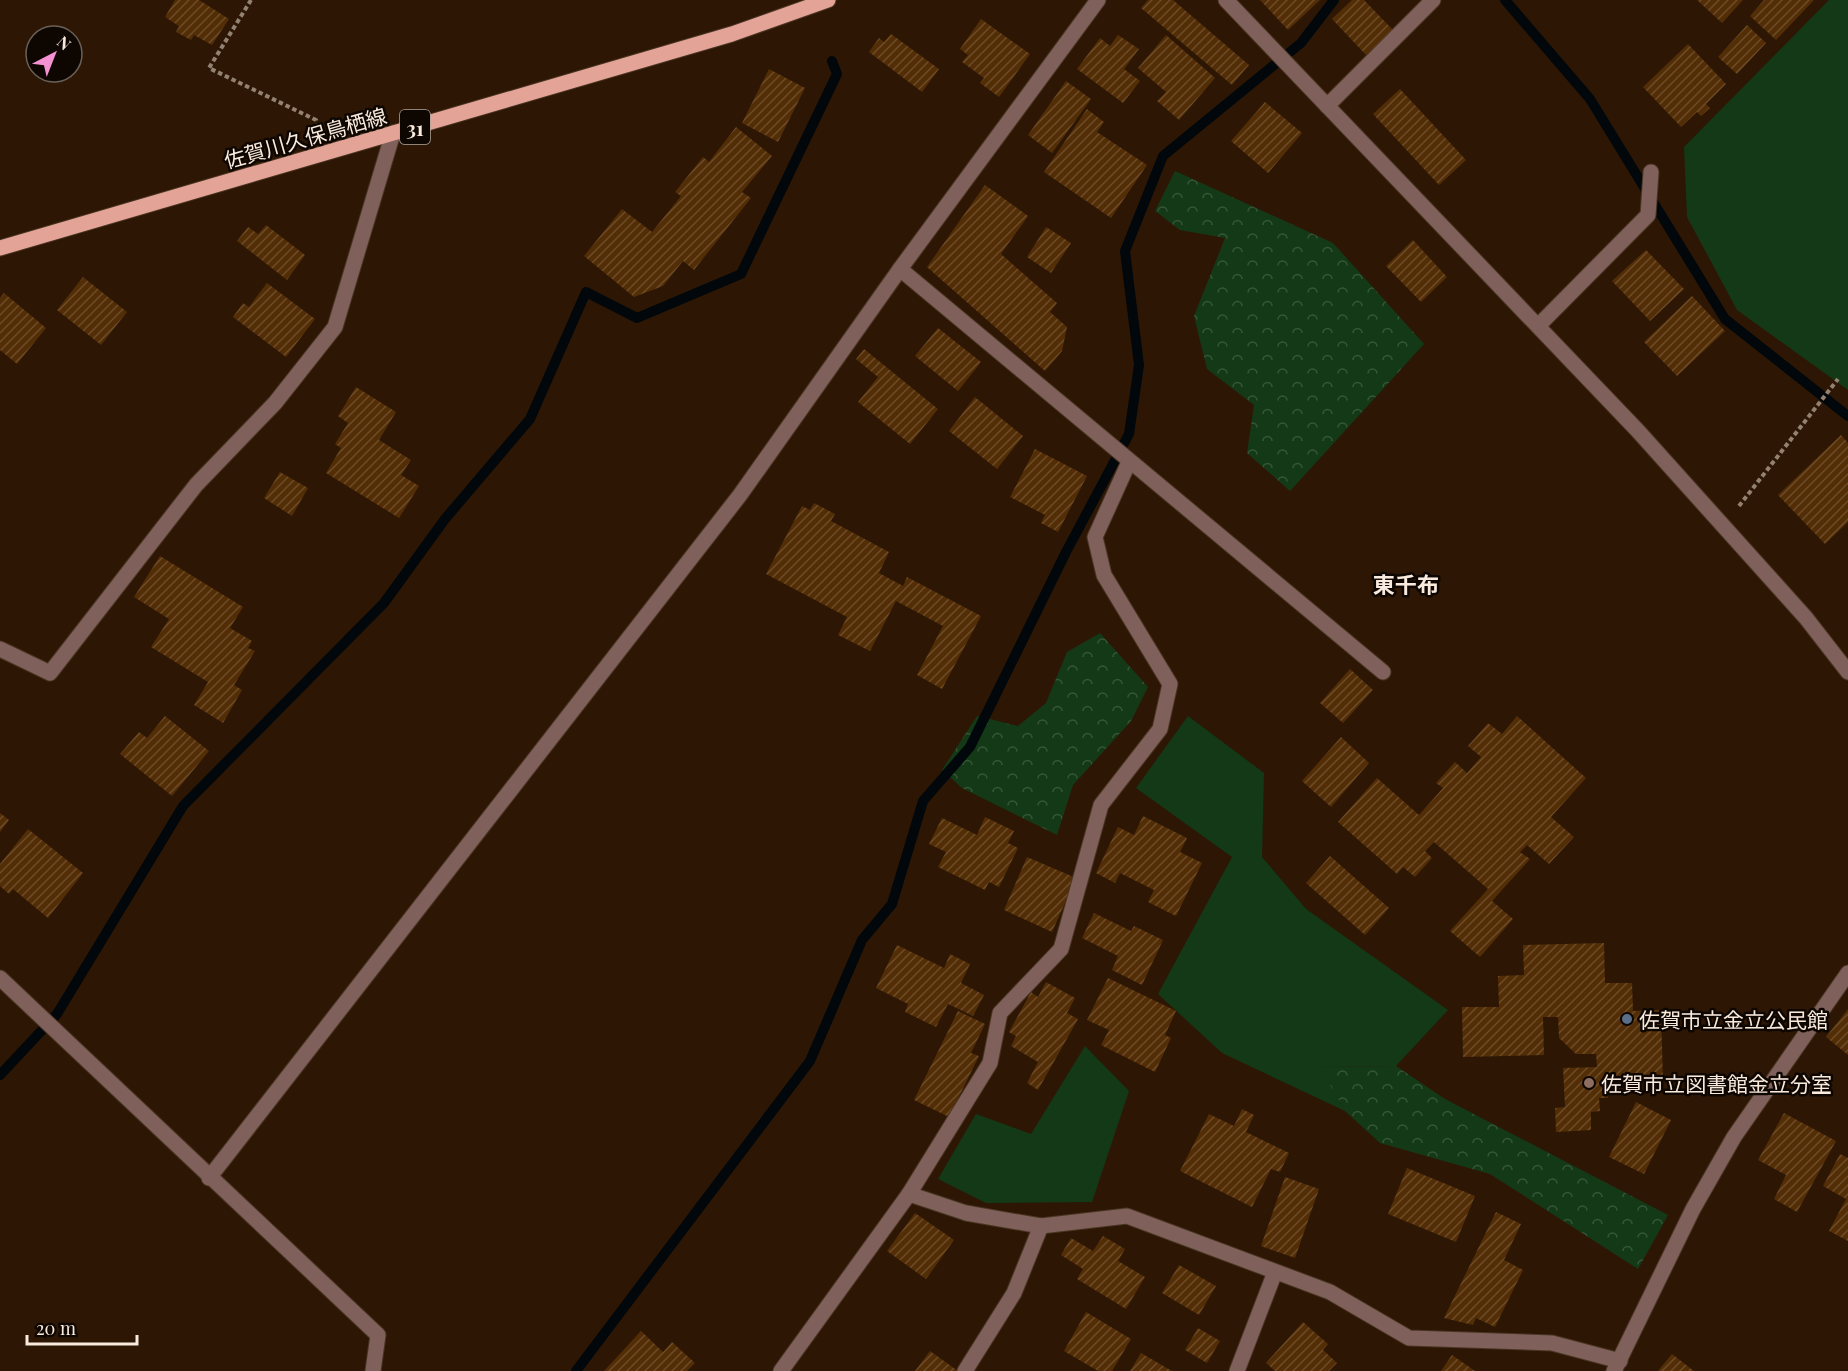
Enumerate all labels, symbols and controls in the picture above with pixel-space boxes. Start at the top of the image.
north arrow [24,24,84,84]
text: N [53,31,76,54]
street label: 佐賀川久保鳥栖線 [220,100,390,174]
road number: 31 [400,110,430,144]
district label: 東千布 [1373,569,1439,599]
place label: 佐賀市立金立公民館 [1639,1005,1828,1033]
marker: 佐賀市立金立公民館 [1620,1012,1634,1026]
place label: 佐賀市立図書館金立分室 [1601,1069,1832,1097]
marker: 佐賀市立図書館金立分室 [1582,1076,1596,1090]
scale bar [27,1308,136,1346]
text: 20 m [36,1316,76,1340]

